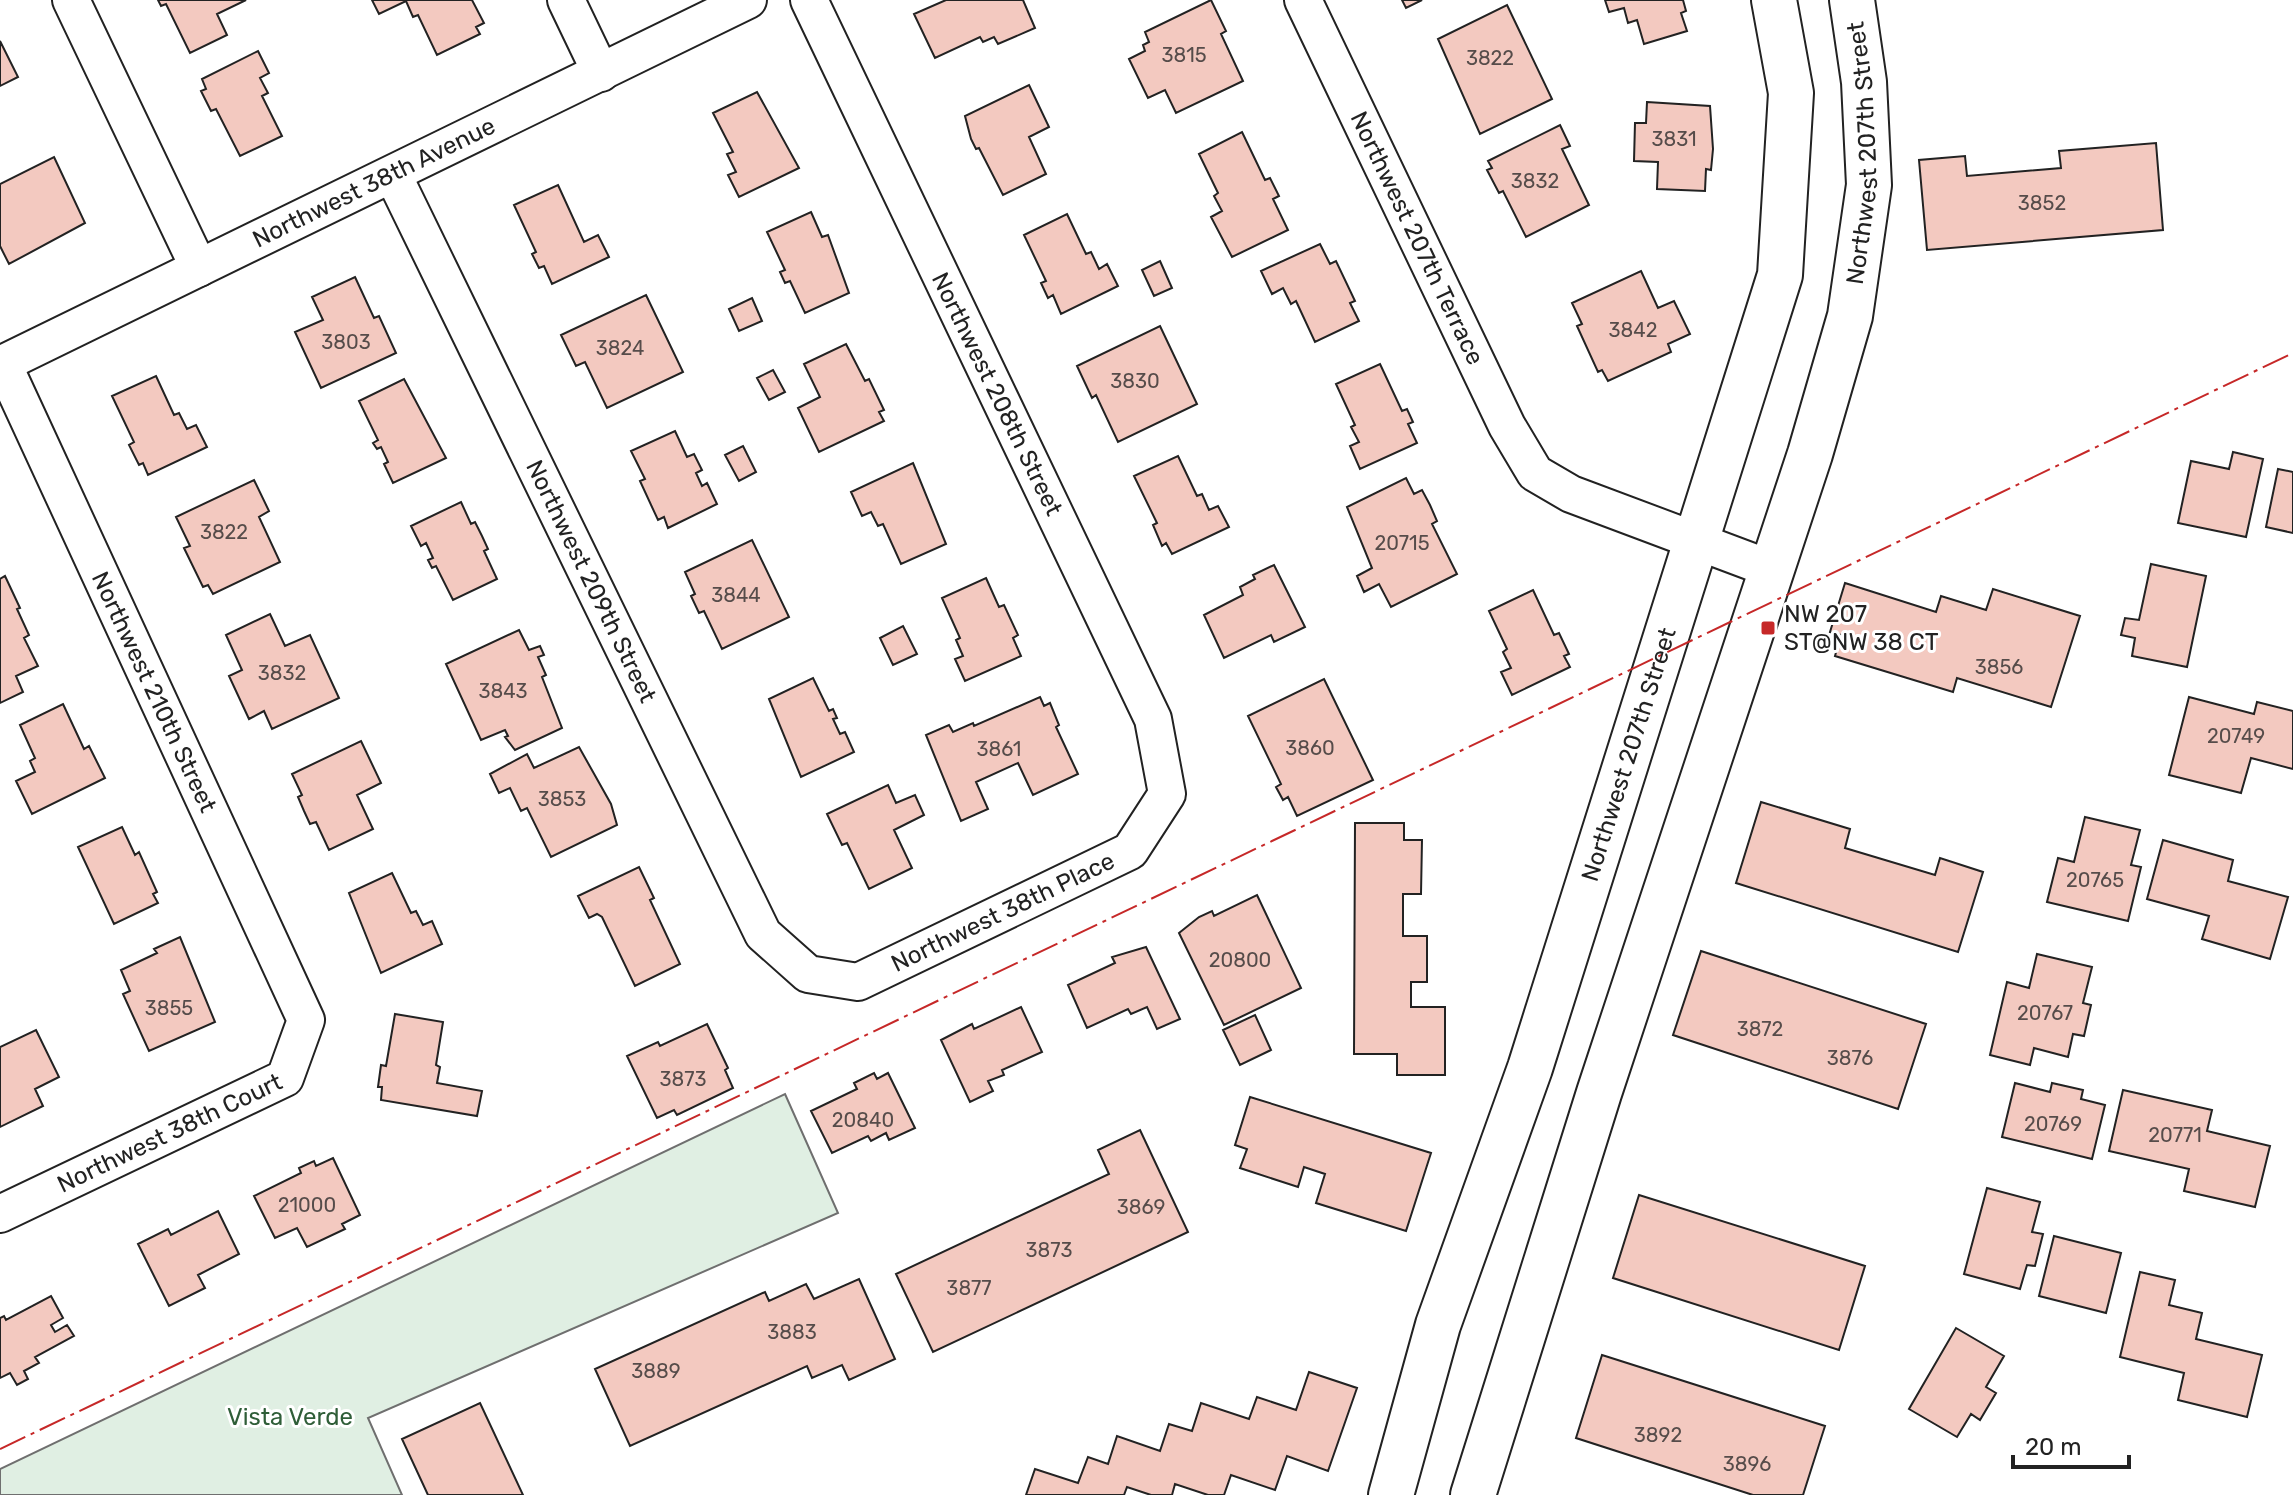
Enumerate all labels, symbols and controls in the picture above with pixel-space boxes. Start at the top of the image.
street label: Northwest 207th Street [1841,20,1883,286]
house number: 3815 [1161,43,1207,67]
house number: 3822 [1466,46,1514,70]
street label: Northwest 207th Terrace [1344,107,1490,369]
street label: Northwest 38th Avenue [248,112,500,254]
house number: 3831 [1652,127,1696,151]
house number: 3832 [1511,169,1559,193]
house number: 3852 [2018,191,2066,215]
street label: Northwest 208th Street [926,268,1068,520]
house number: 3842 [1609,318,1657,342]
house number: 3803 [321,330,371,354]
house number: 3824 [596,336,644,360]
house number: 3830 [1110,369,1160,393]
street label: Northwest 209th Street [520,455,662,707]
house number: 3822 [200,520,248,544]
house number: 20715 [1374,531,1430,555]
street label: Northwest 210th Street [86,567,222,817]
house number: 3844 [711,583,761,607]
place label: NW 207 ST@NW 38 CT [1784,600,1939,656]
marker: NW 207 ST@NW 38 CT [1759,619,1777,637]
street label: Northwest 207th Street [1576,624,1682,885]
house number: 3856 [1975,655,2023,679]
house number: 3832 [258,661,306,685]
house number: 3843 [478,679,528,703]
house number: 20749 [2207,724,2265,748]
house number: 3860 [1285,736,1335,760]
house number: 3861 [977,737,1021,761]
house number: 3853 [538,787,586,811]
street label: Northwest 38th Place [887,847,1119,978]
house number: 20765 [2066,868,2124,892]
house number: 20800 [1209,948,1271,972]
house number: 3855 [145,996,193,1020]
house number: 20767 [2017,1001,2073,1025]
house number: 3872 [1737,1017,1783,1041]
house number: 3876 [1827,1046,1873,1070]
street label: Northwest 38th Court [53,1067,287,1199]
house number: 3873 [659,1067,707,1091]
house number: 20840 [832,1108,894,1132]
house number: 20769 [2024,1112,2082,1136]
house number: 20771 [2148,1123,2202,1147]
house number: 21000 [278,1193,336,1217]
house number: 3869 [1117,1195,1165,1219]
house number: 3873 [1025,1238,1073,1262]
house number: 3877 [946,1276,992,1300]
house number: 3883 [767,1320,817,1344]
house number: 3889 [631,1359,681,1383]
park label: Vista Verde [227,1403,353,1431]
scale bar [2013,1419,2129,1469]
house number: 3892 [1634,1423,1682,1447]
text: 20 m [2025,1433,2082,1461]
house number: 3896 [1723,1452,1771,1476]

